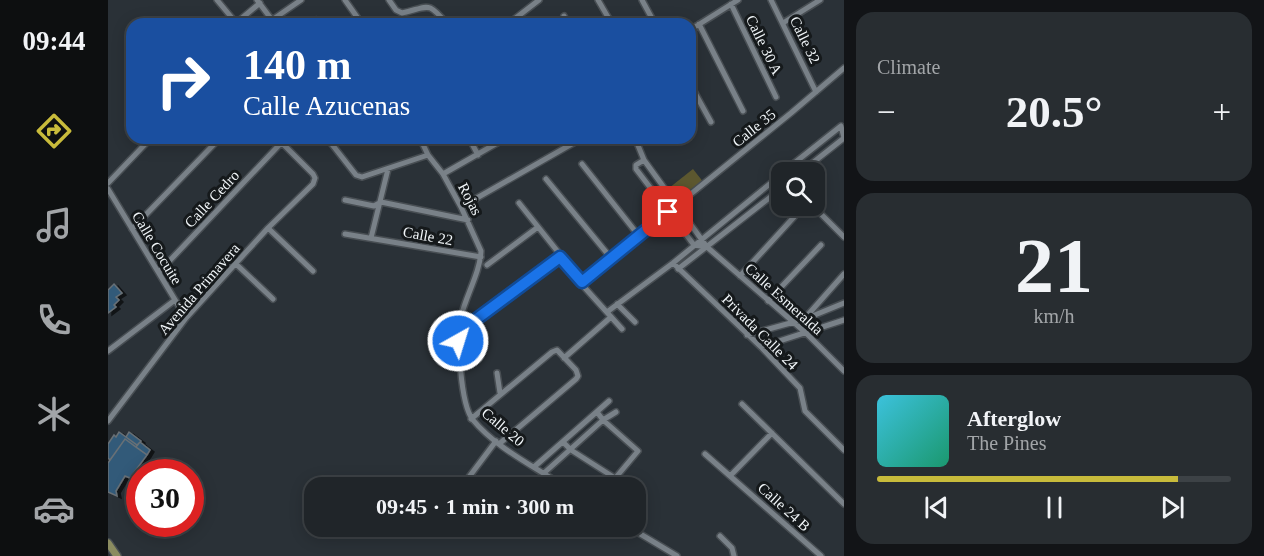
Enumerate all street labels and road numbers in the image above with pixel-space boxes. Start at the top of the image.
street label: Calle 30 A [743,13,785,77]
street label: Calle 32 [787,14,823,66]
street label: Calle 35 [729,106,779,150]
street label: Calle Cedro [182,167,242,231]
street label: Rojas [455,180,485,218]
street label: Calle Cocuite [129,209,185,288]
street label: Calle 22 [402,224,454,248]
street label: Avenida Primavera [155,240,243,338]
street label: Calle Esmeralda [742,260,826,338]
street label: Privada Calle 24 [719,291,801,373]
street label: Calle 20 [479,405,527,449]
street label: Calle 24 B [755,480,813,534]

